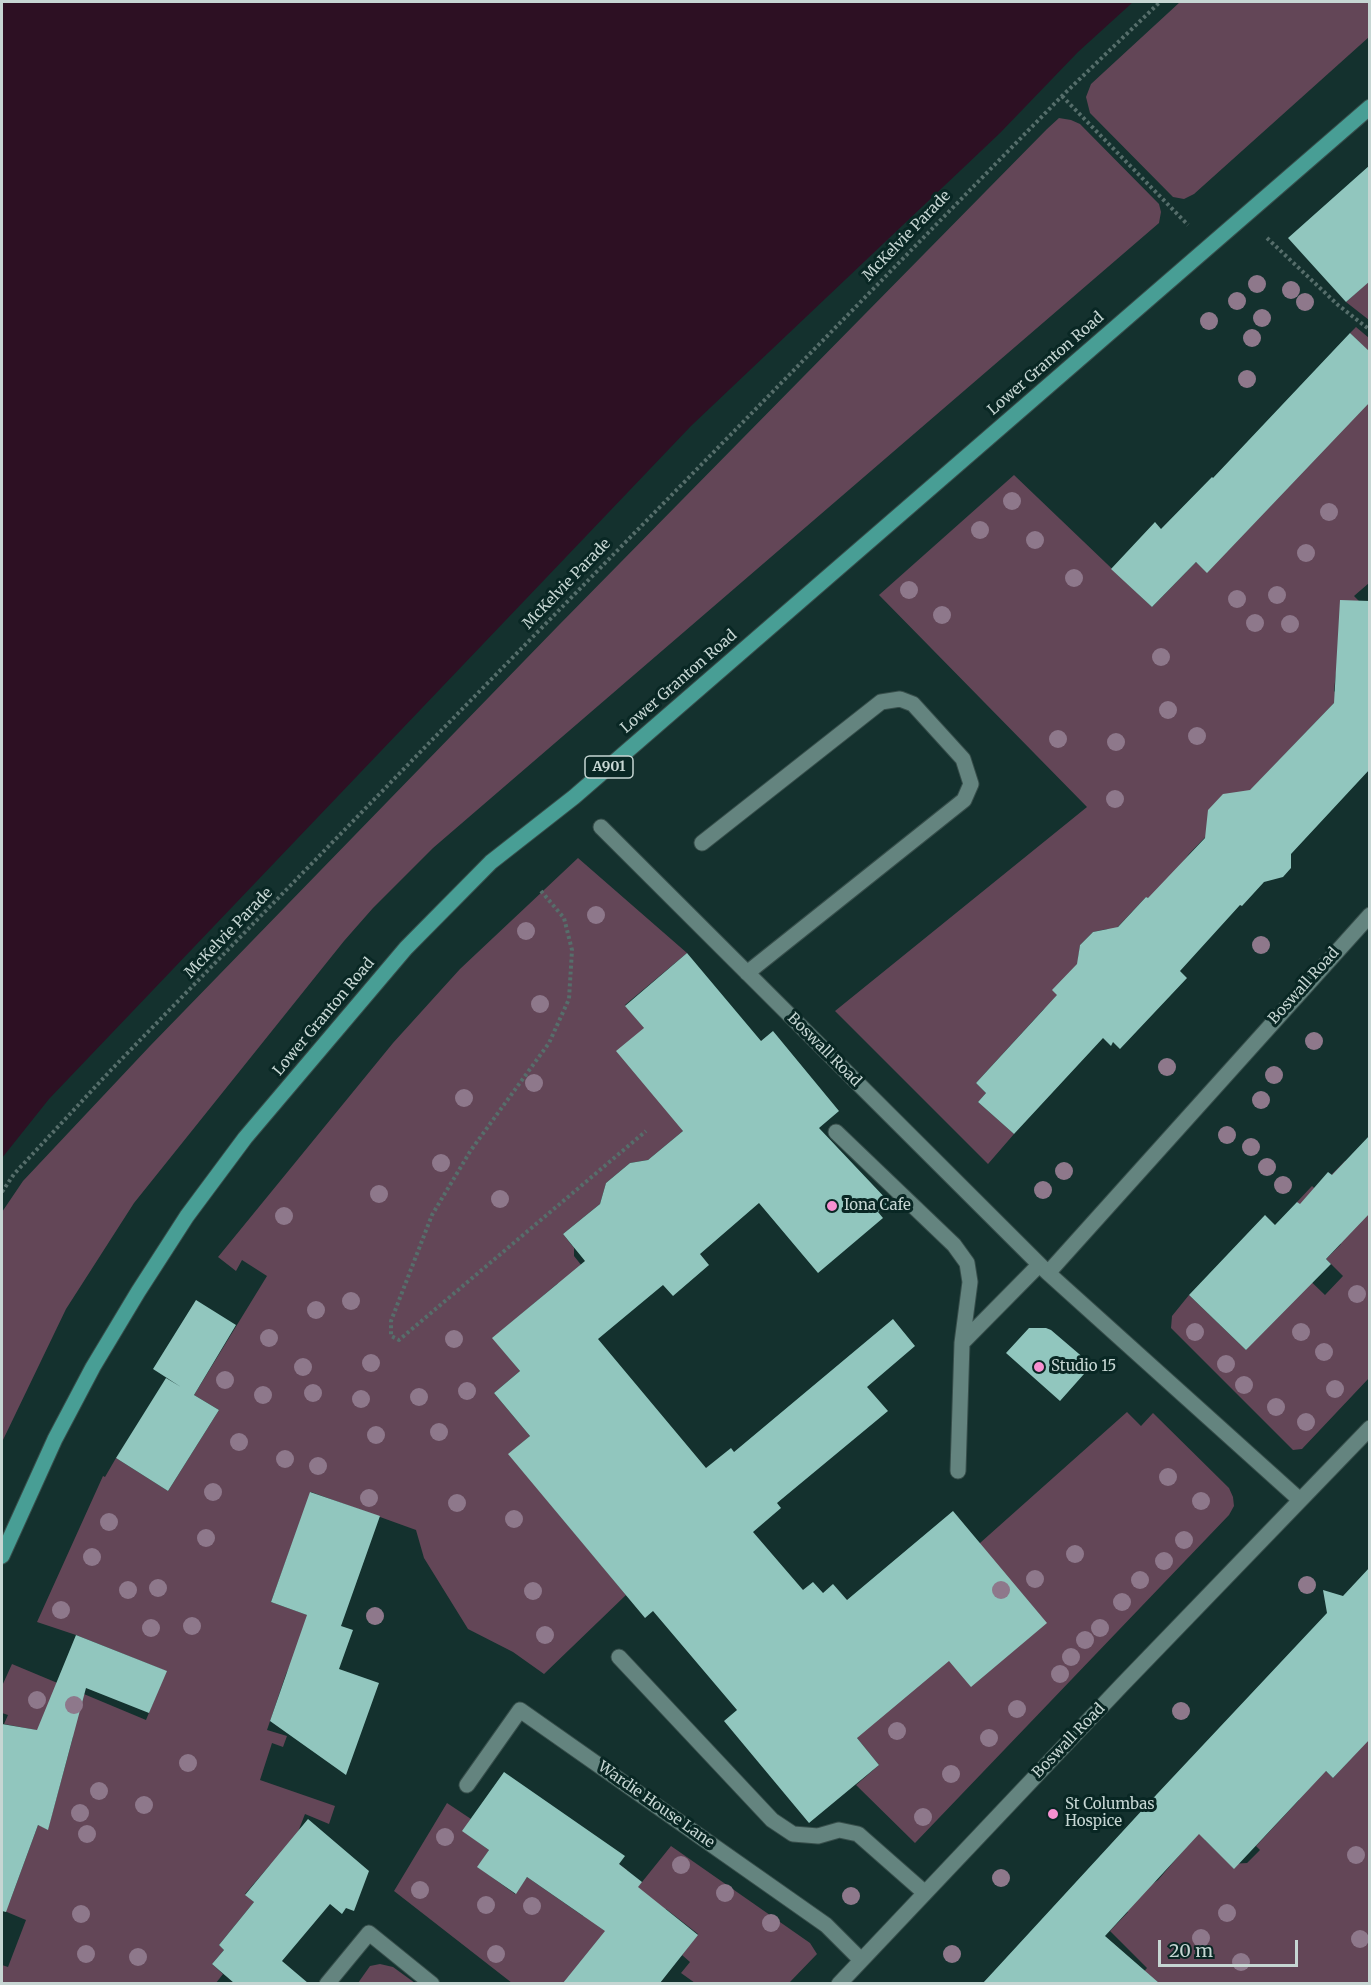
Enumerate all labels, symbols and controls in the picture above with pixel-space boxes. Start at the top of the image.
street label: McKelvie Parade [859,187,955,285]
street label: Lower Granton Road [984,309,1108,419]
street label: McKelvie Parade [519,535,615,633]
street label: Lower Granton Road [617,627,741,737]
road number: A901 [585,756,633,778]
street label: McKelvie Parade [181,884,277,982]
street label: Boswall Road [1265,944,1343,1028]
street label: Lower Granton Road [270,954,378,1080]
street label: Boswall Road [784,1010,864,1090]
place label: Iona Cafe [844,1197,911,1215]
marker: Iona Cafe [825,1199,839,1213]
place label: Studio 15 [1051,1358,1116,1376]
marker: Studio 15 [1032,1360,1046,1374]
street label: Boswall Road [1029,1700,1109,1782]
street label: Wardie House Lane [594,1758,718,1852]
place label: St Columbas Hospice [1065,1796,1155,1831]
marker: St Columbas Hospice [1046,1807,1060,1821]
scale bar [1161,1928,1300,1966]
text: 20 m [1169,1939,1213,1962]

